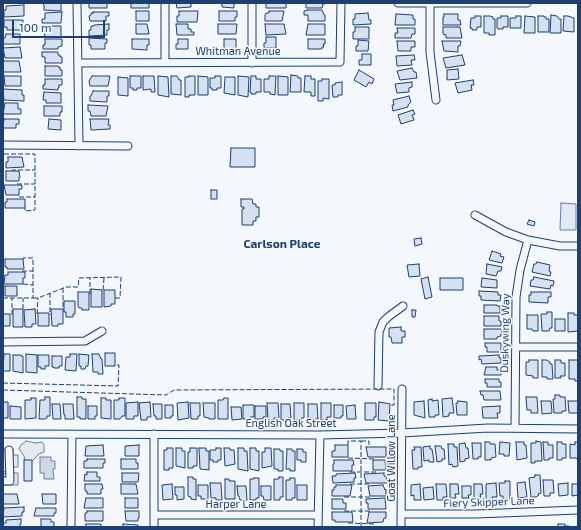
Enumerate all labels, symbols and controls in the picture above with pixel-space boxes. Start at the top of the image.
scale bar [14,12,107,38]
text: 100 m [19,20,51,34]
street label: Whitman Avenue [195,44,281,58]
district label: Carlson Place [243,237,321,251]
street label: Duskywing Way [498,293,512,373]
street label: Goat Willow Lane [384,414,398,502]
street label: English Oak Street [245,416,337,430]
street label: Fiery Skipper Lane [443,494,535,510]
street label: Harper Lane [206,497,266,511]

